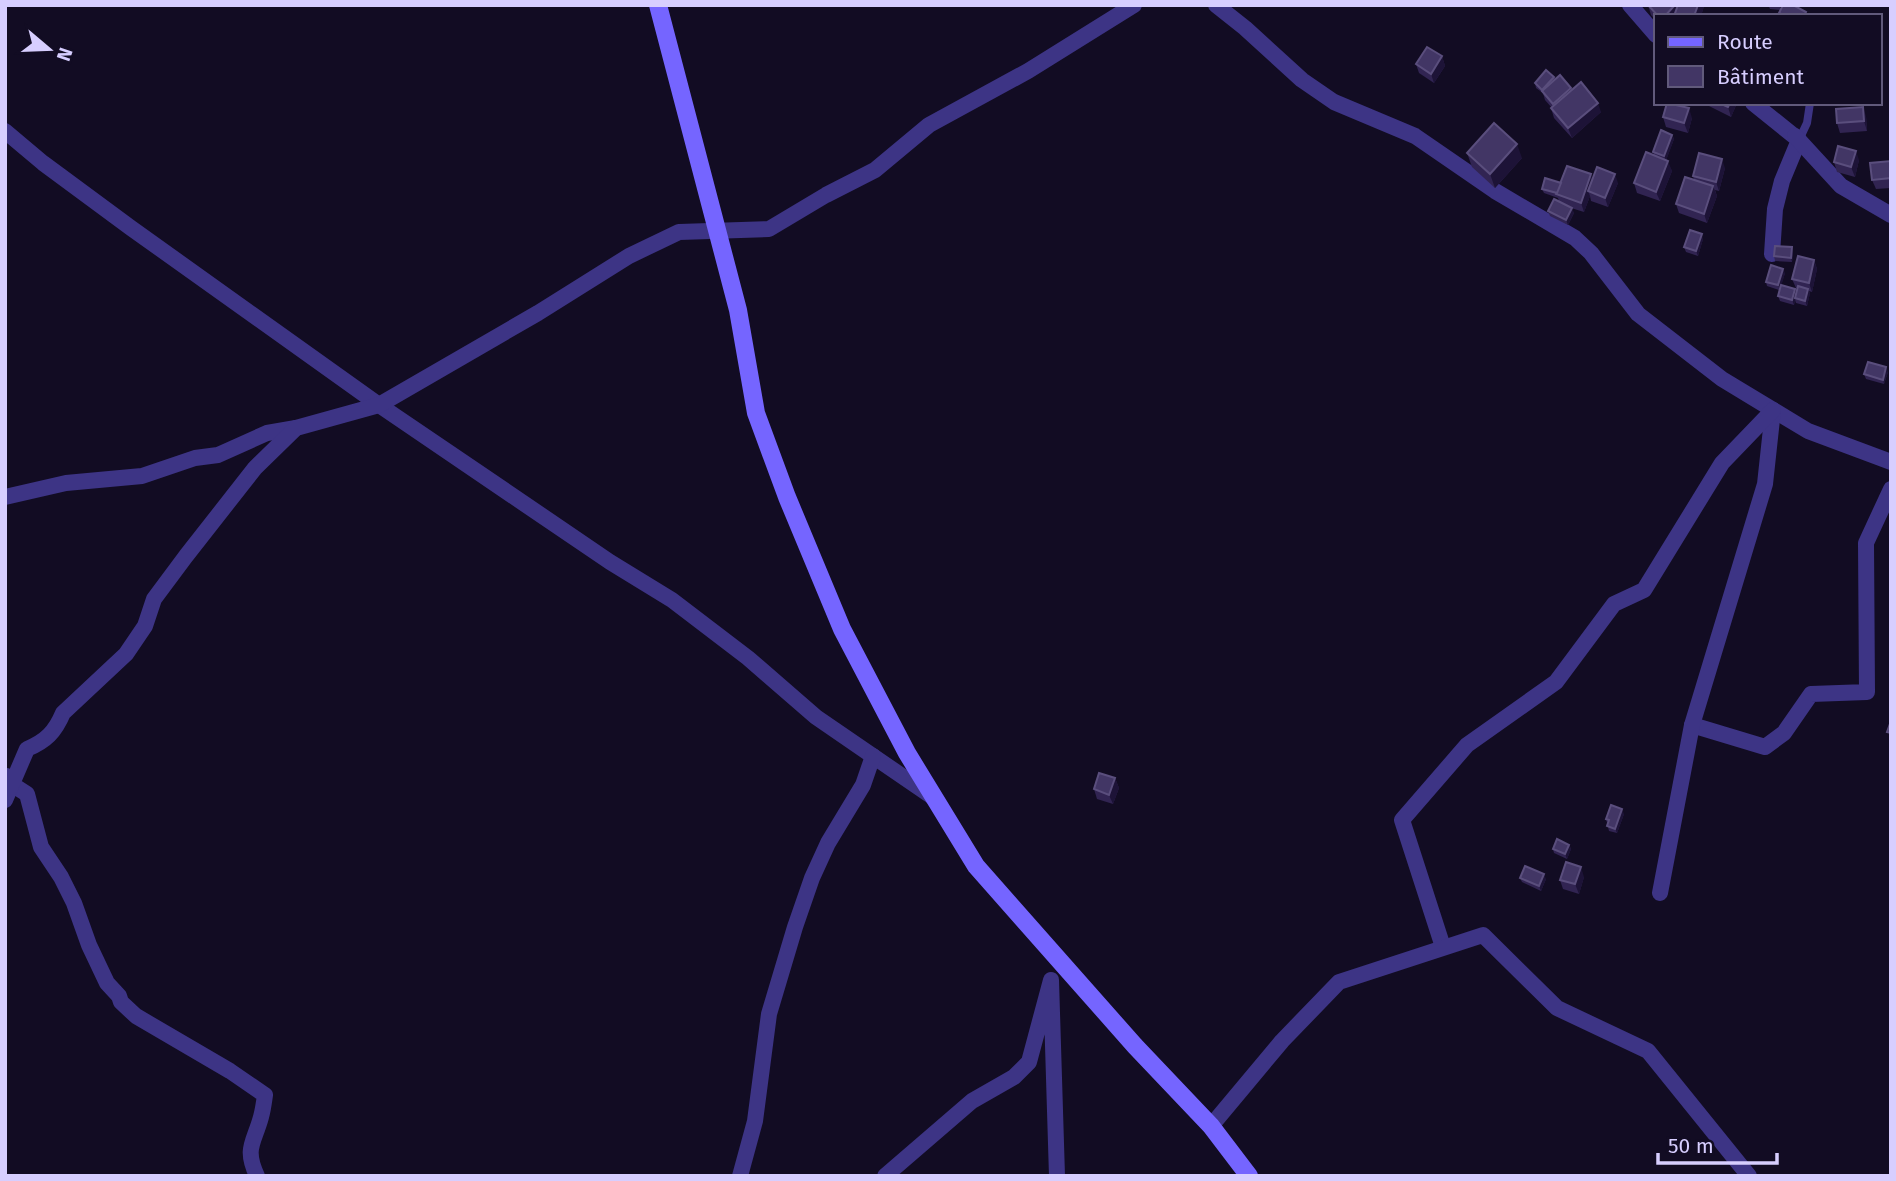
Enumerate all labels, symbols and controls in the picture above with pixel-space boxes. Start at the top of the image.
north arrow [14,14,84,84]
legend [1654,14,1882,105]
text: Route [1717,29,1773,55]
text: N [52,45,78,64]
text: Bâtiment [1717,64,1804,90]
scale bar [1658,1122,1777,1166]
text: 50 m [1668,1133,1714,1159]

